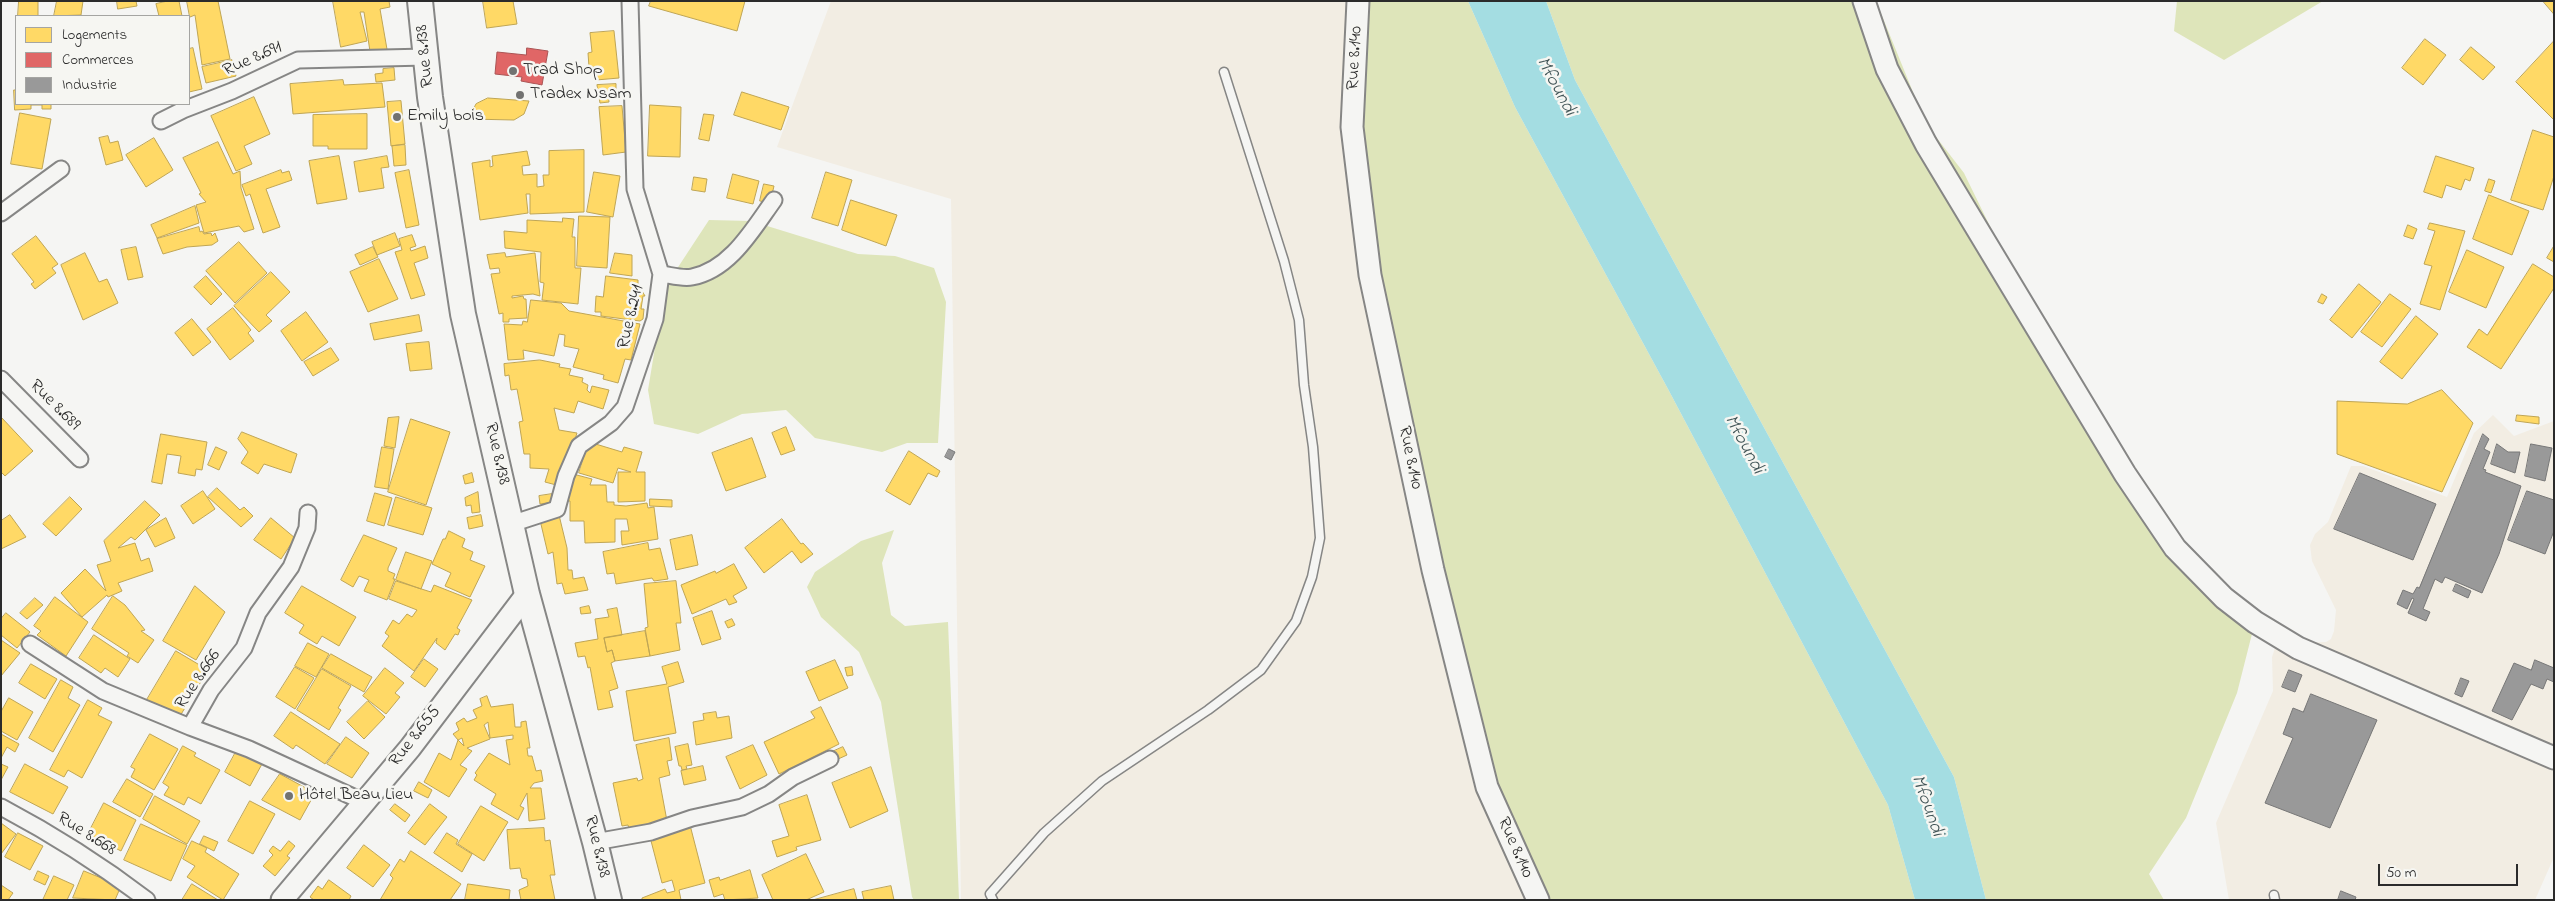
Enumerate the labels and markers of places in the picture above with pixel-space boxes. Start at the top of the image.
place label: Trad Shop [523,60,602,82]
marker: Trad Shop [507,65,519,77]
place label: Tradex Nsam [530,84,631,106]
marker: Tradex Nsam [514,89,526,101]
place label: Emily bois [407,106,484,128]
marker: Emily bois [391,111,403,123]
place label: Hôtel Beau Lieu [299,785,413,807]
marker: Hôtel Beau Lieu [283,790,295,802]

